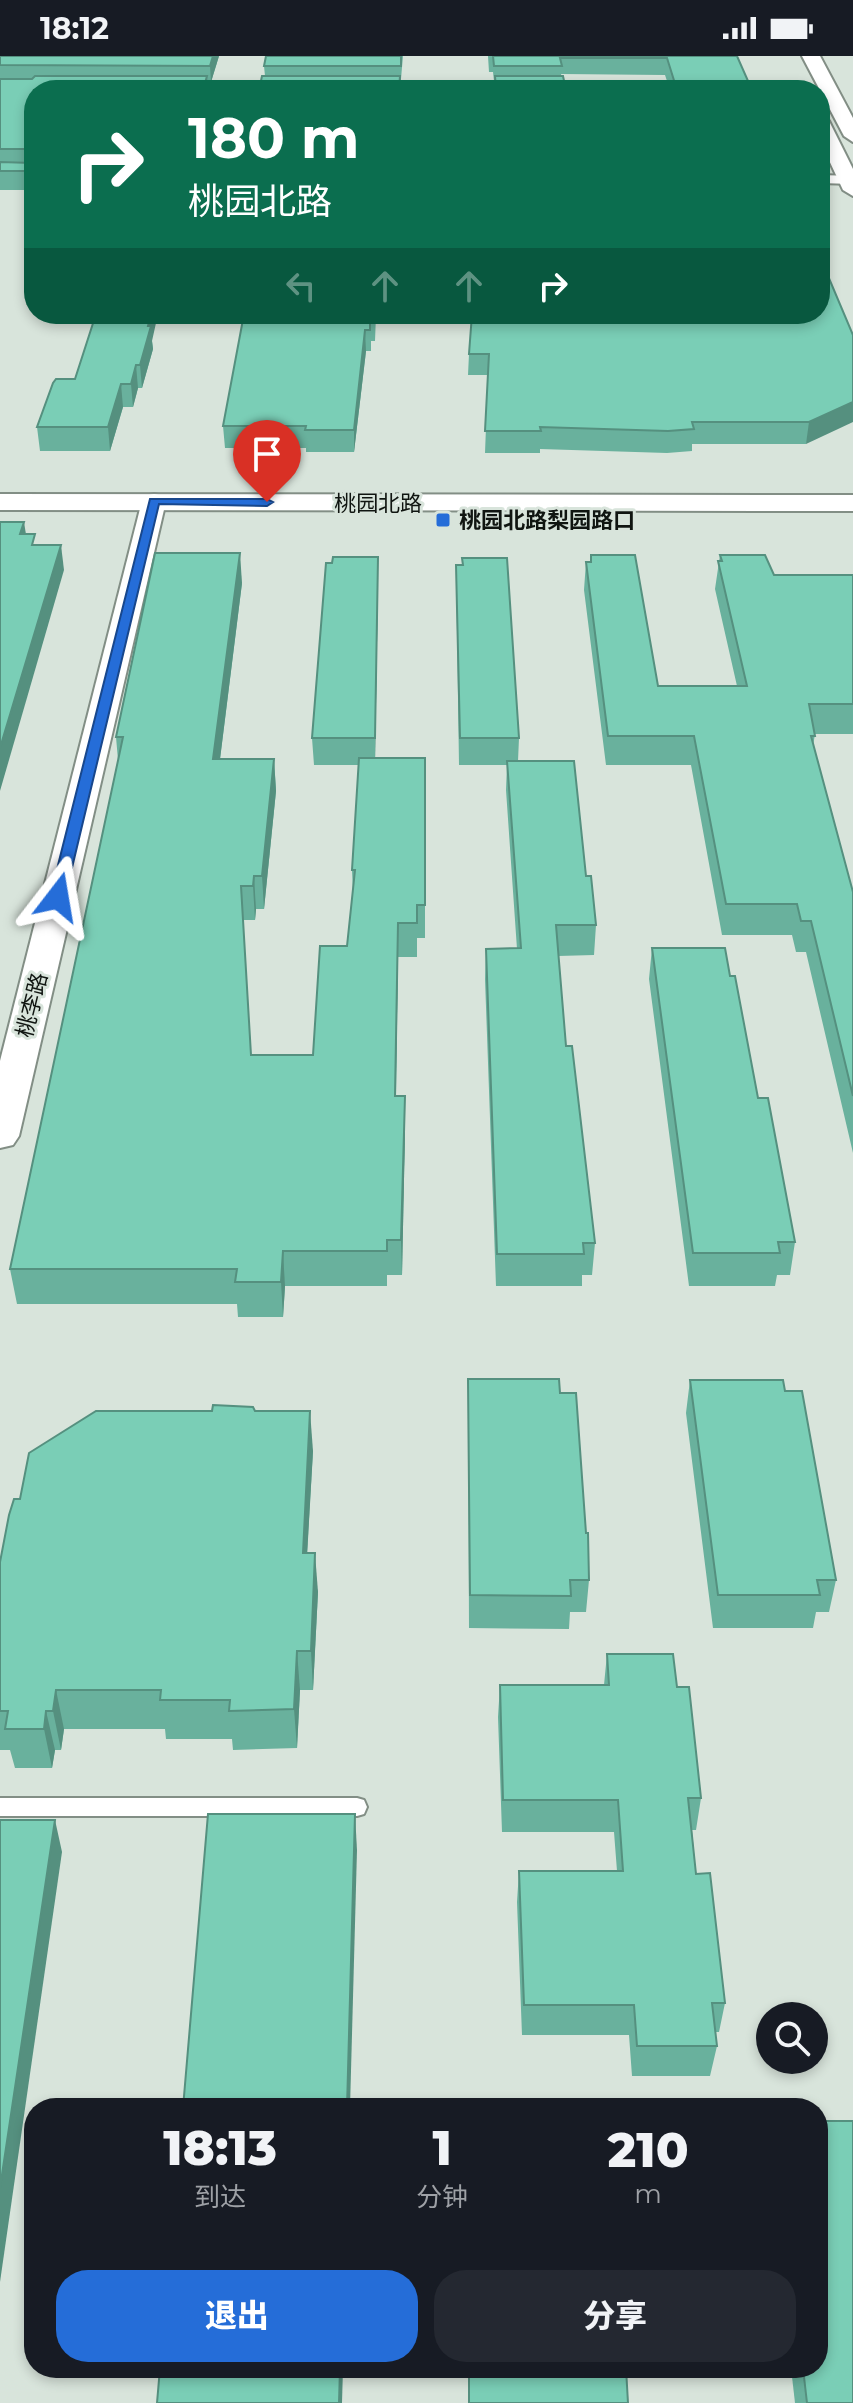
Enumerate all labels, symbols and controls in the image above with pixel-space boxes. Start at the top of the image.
text: 18:12 [40,10,109,47]
text: 180 m [188,104,360,172]
icon: right [56,112,160,216]
text: 桃园北路 [188,179,332,223]
icon: left [279,264,323,308]
icon: ahead [363,264,407,308]
icon: ahead [447,264,491,308]
icon: right [531,264,575,308]
pin [233,420,301,502]
icon: arrive [245,432,289,476]
street label: 桃园北路 [334,490,422,517]
place label: 桃园北路梨园路口 [459,507,635,534]
marker: 桃园北路梨园路口 [434,511,452,529]
position arrow [16,855,100,939]
street label: 桃李路 [11,970,53,1040]
map controls [756,2002,828,2074]
button: search [756,2002,828,2074]
text: 18:13 [163,2119,277,2177]
text: 1 [433,2119,452,2177]
text: 210 [608,2121,689,2179]
text: m [634,2178,662,2210]
text: 到达 [194,2181,246,2213]
text: 分钟 [416,2181,468,2213]
button: 退出 [56,2270,418,2362]
button: 分享 [434,2270,796,2362]

